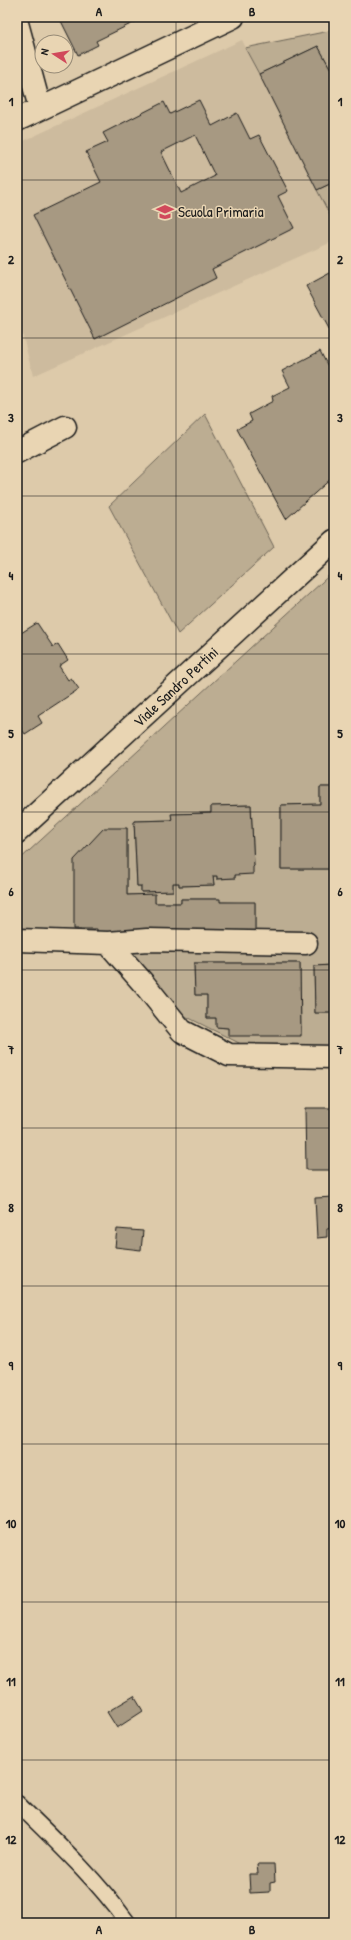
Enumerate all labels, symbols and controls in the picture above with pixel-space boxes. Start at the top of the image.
text: A [96,2,103,20]
text: B [249,2,256,20]
north arrow [34,34,74,74]
text: N [37,47,52,56]
text: 1 [9,92,14,110]
text: 1 [338,92,343,110]
place label: Scuola Primaria [178,201,264,222]
school or university icon: Scuola Primaria [155,202,175,222]
text: 2 [8,250,15,268]
text: 2 [337,250,344,268]
text: 3 [8,408,14,426]
text: 3 [337,408,343,426]
text: 4 [9,566,14,584]
text: 4 [338,566,343,584]
street label: Viale Sandro Pertini [129,642,223,732]
text: 5 [8,724,14,742]
text: 5 [337,724,343,742]
text: 6 [8,882,14,900]
text: 6 [337,882,343,900]
text: 7 [7,1040,15,1058]
text: 7 [336,1040,344,1058]
text: 8 [8,1198,14,1216]
text: 8 [337,1198,343,1216]
text: 9 [9,1356,14,1374]
text: 9 [338,1356,343,1374]
text: 10 [6,1514,16,1532]
text: 10 [335,1514,345,1532]
text: 11 [6,1672,16,1690]
text: 11 [335,1672,345,1690]
text: 12 [6,1830,17,1848]
text: 12 [335,1830,346,1848]
text: A [96,1920,103,1938]
text: B [249,1920,256,1938]

